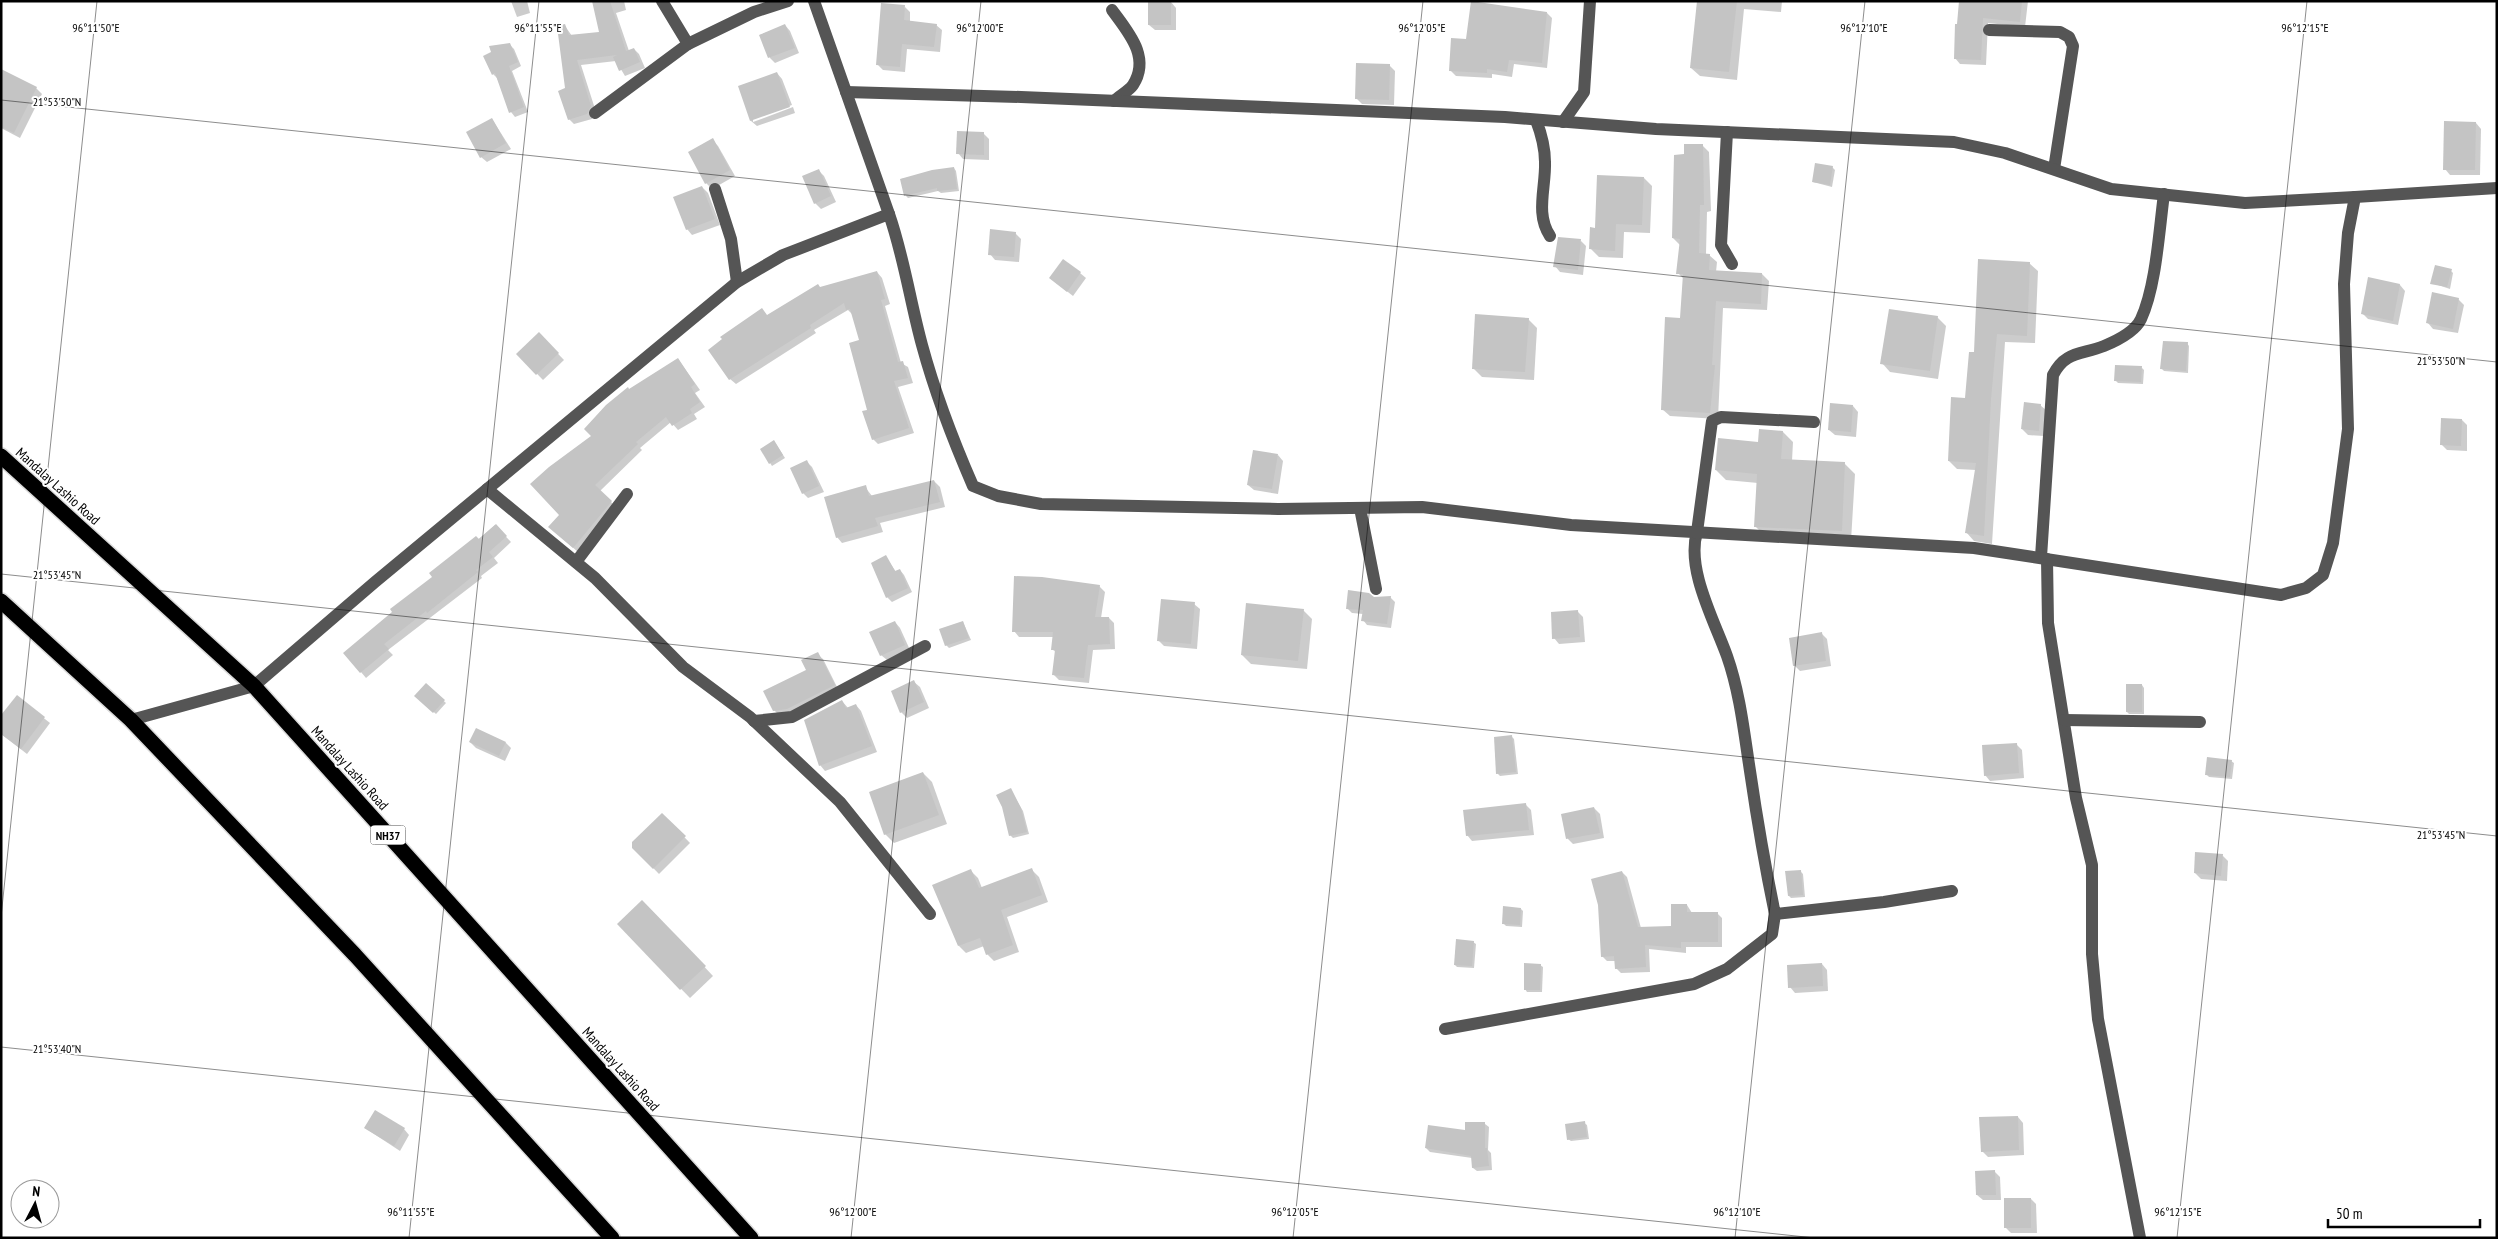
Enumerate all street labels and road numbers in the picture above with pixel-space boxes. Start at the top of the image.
street label: Mandalay Lashio Road [12,443,104,529]
street label: Mandalay Lashio Road [307,722,393,814]
road number: NH37 [370,826,406,844]
street label: Mandalay Lashio Road [578,1023,664,1115]

